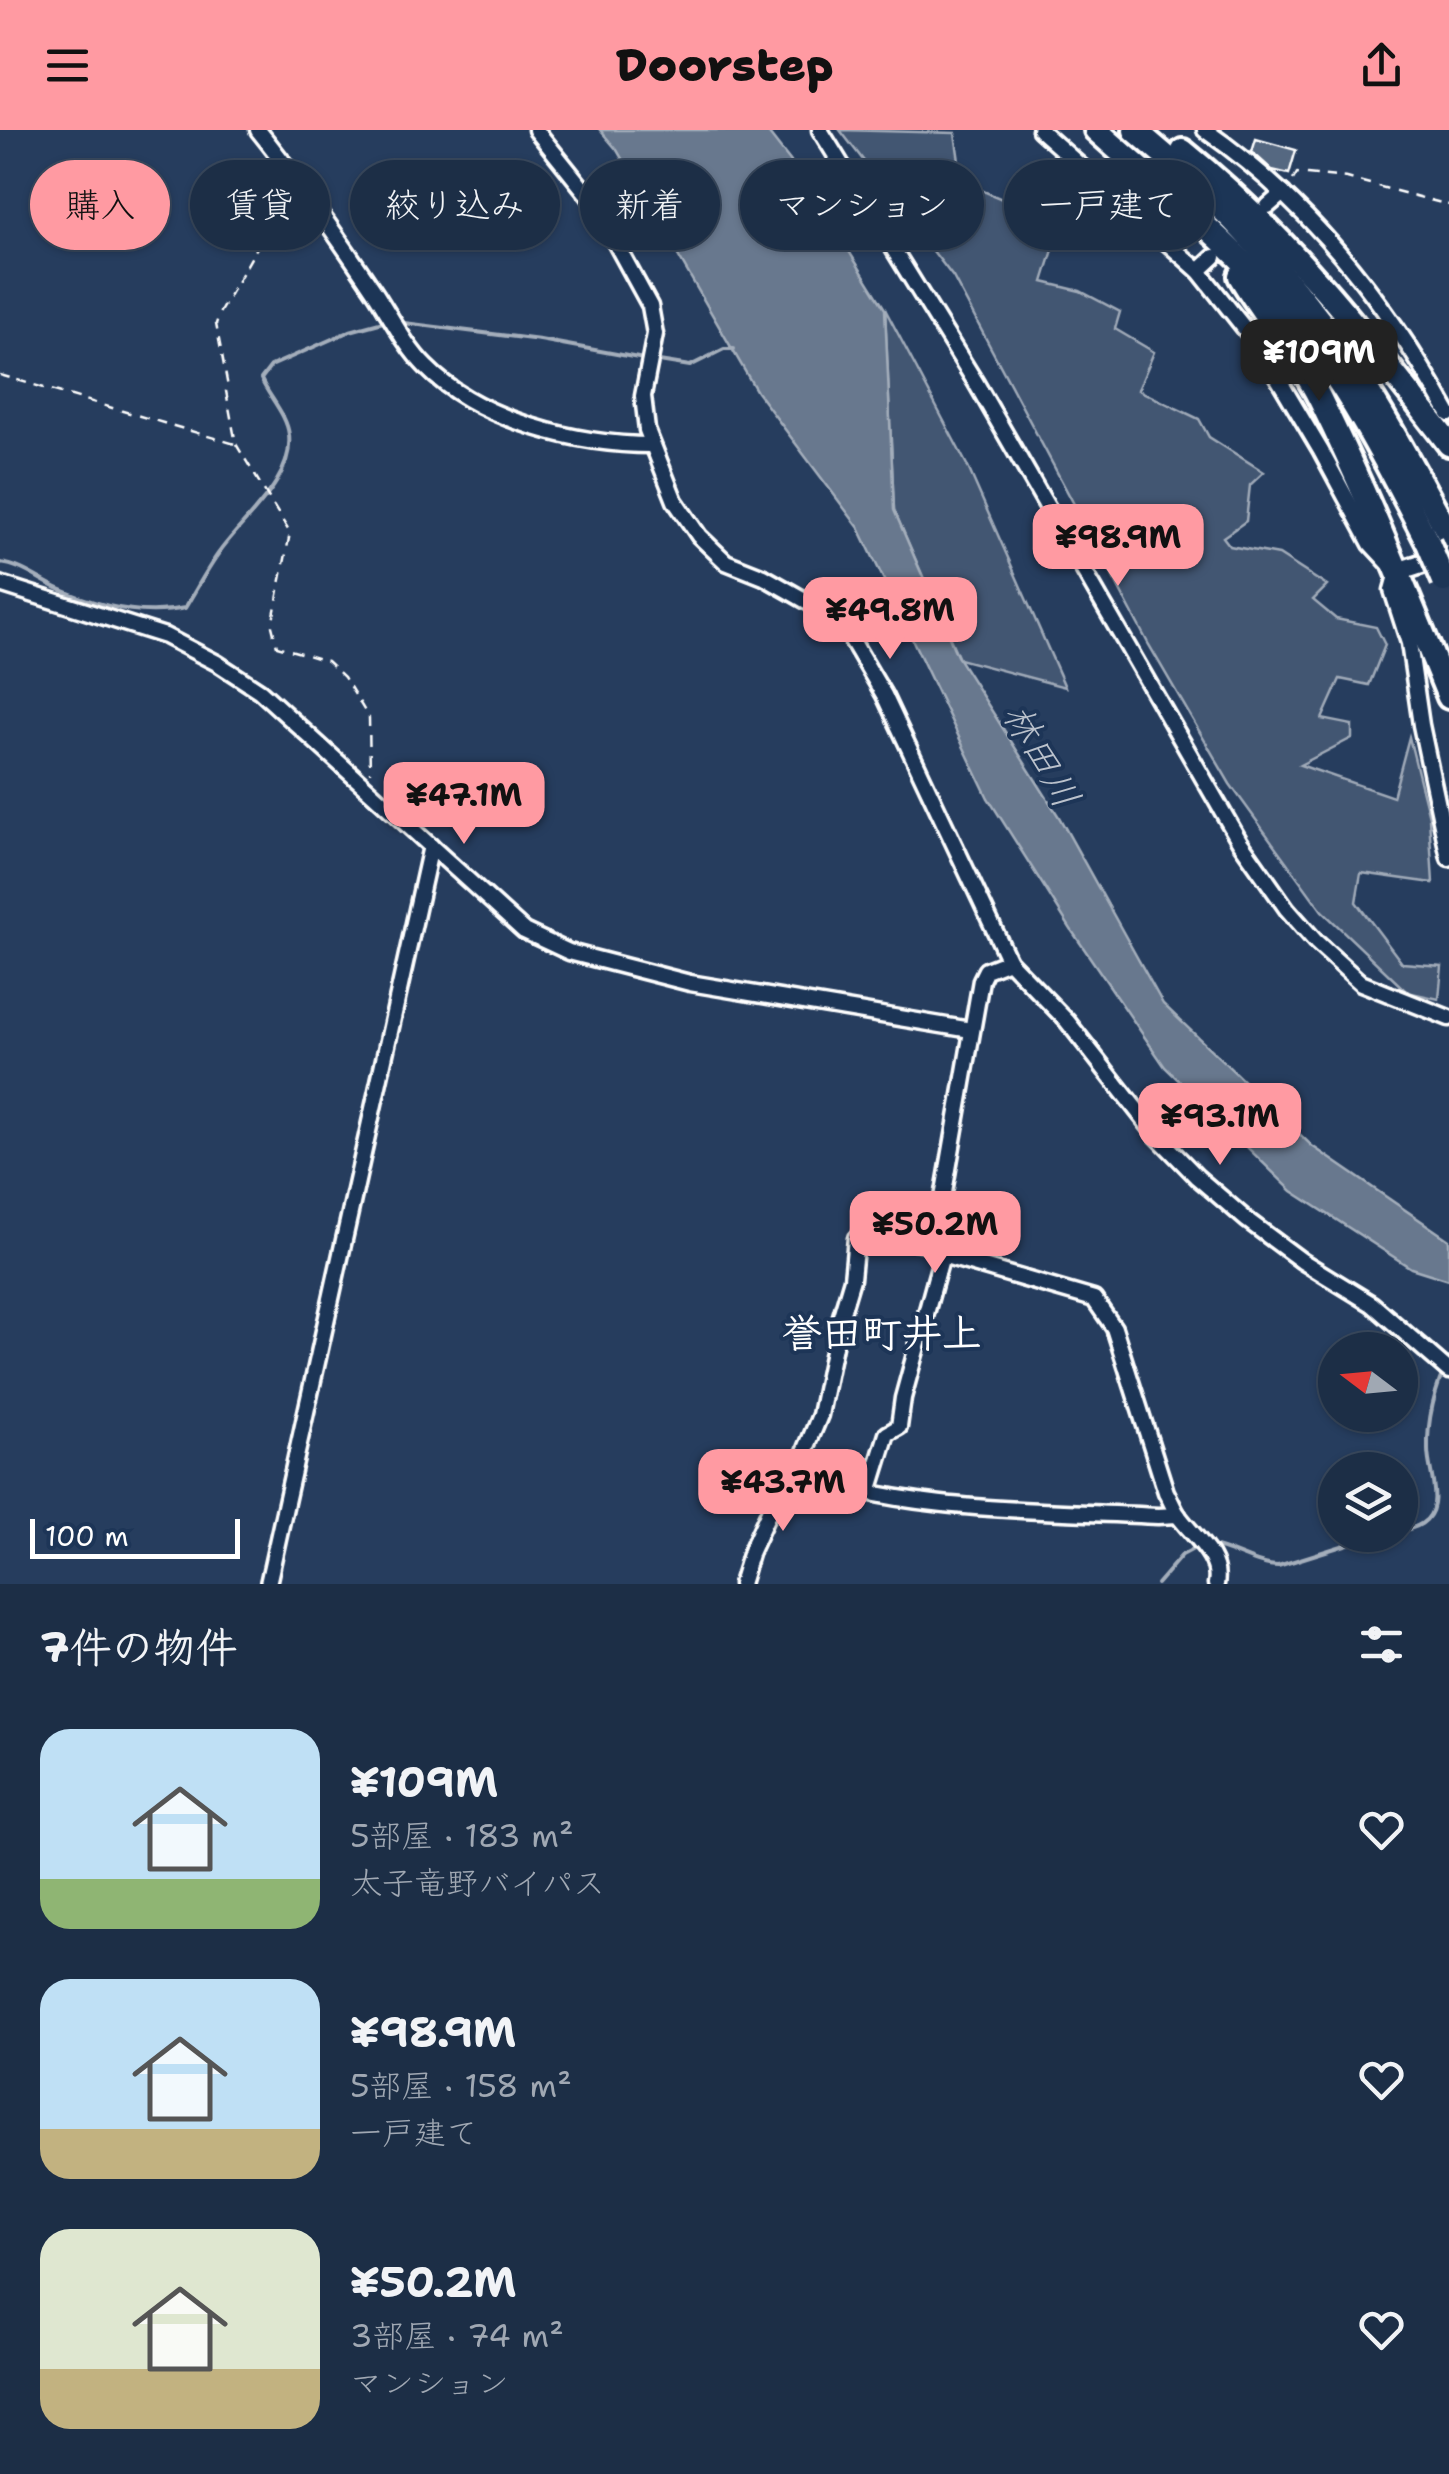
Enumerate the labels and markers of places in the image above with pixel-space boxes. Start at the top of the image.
pin: ¥109M [1249,319,1389,404]
pin: ¥98.9M [1037,504,1199,589]
pin: ¥49.8M [809,577,971,662]
pin: ¥47.1M [383,762,545,847]
pin: ¥93.1M [1139,1083,1301,1168]
pin: ¥50.2M [854,1191,1016,1276]
pin: ¥43.7M [702,1449,864,1534]

